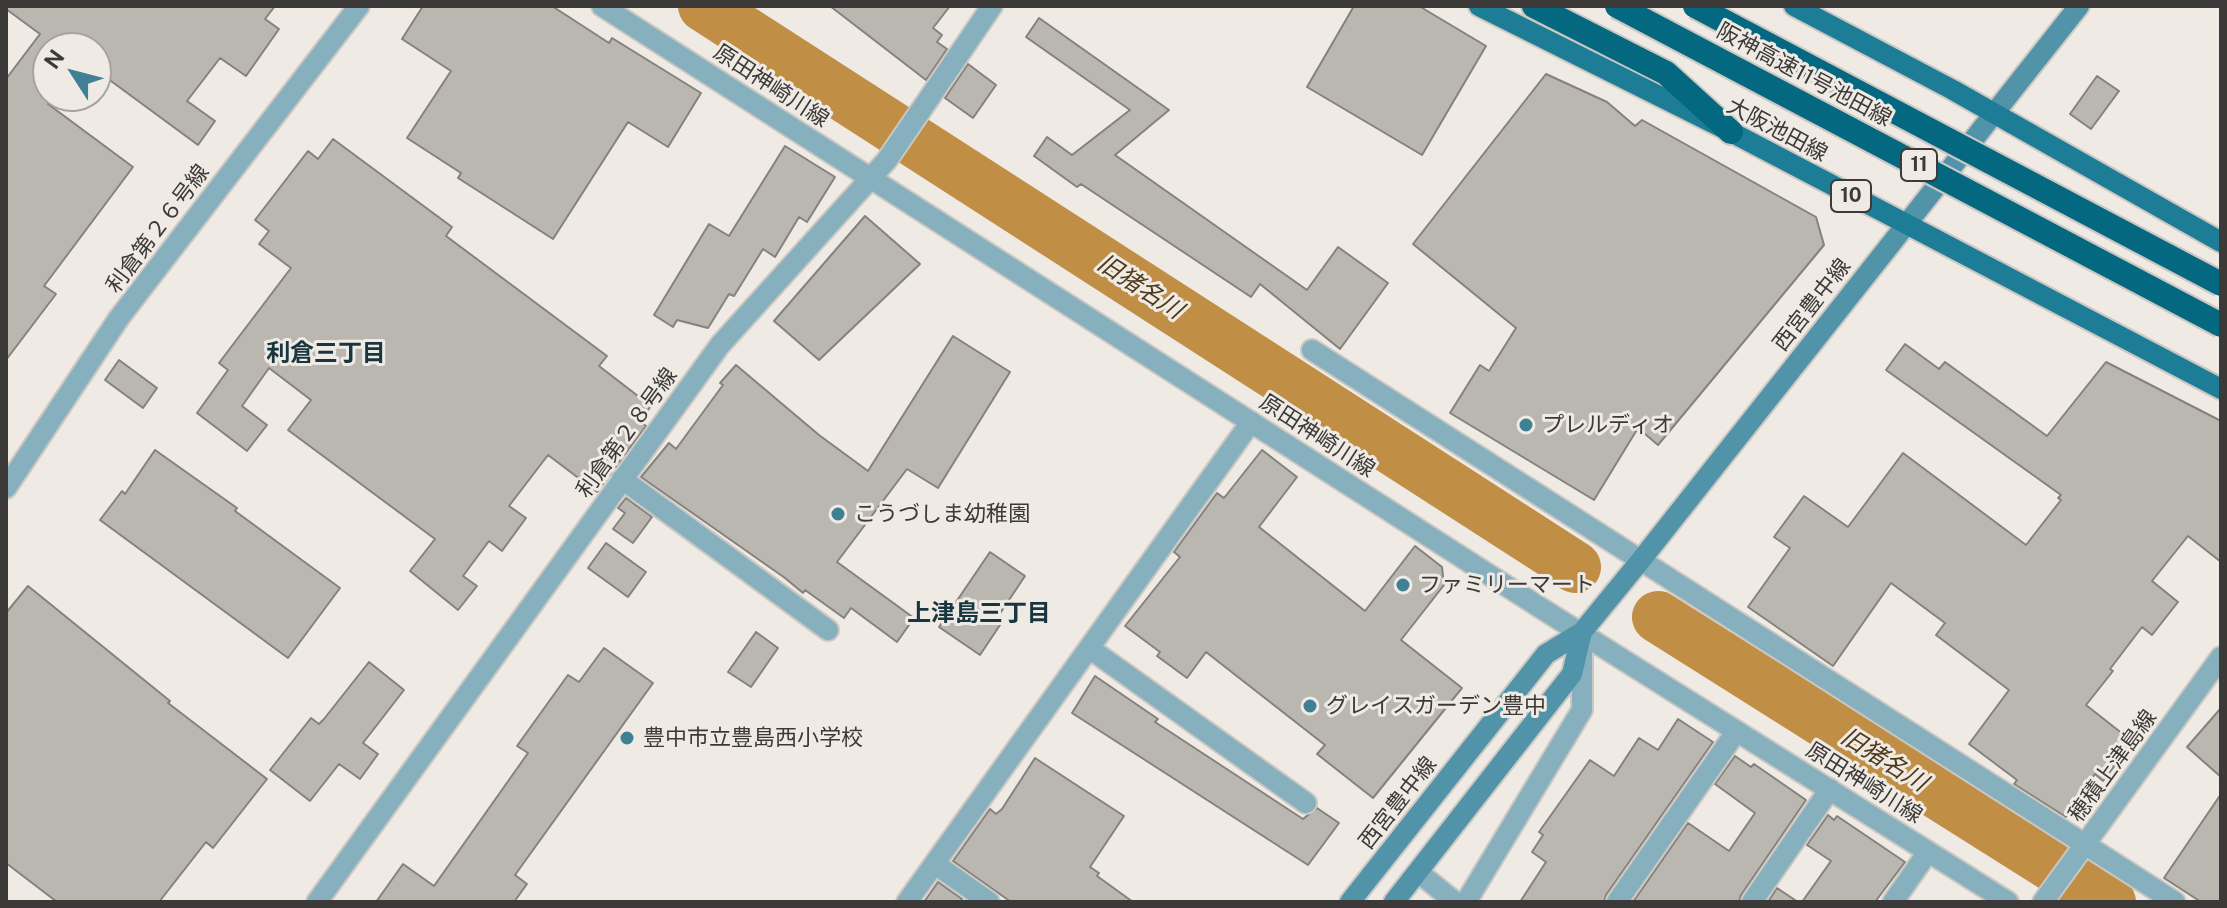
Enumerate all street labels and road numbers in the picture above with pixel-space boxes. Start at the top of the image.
street label: 阪神高速11号池田線 [1712,18,1896,132]
street label: 原田神崎川線 [708,39,834,133]
street label: 大阪池田線 [1722,93,1832,167]
road number: 11 [1901,149,1937,181]
street label: 利倉第２６号線 [101,160,215,298]
road number: 10 [1831,180,1871,212]
street label: 西宮豊中線 [1768,254,1856,356]
street label: 利倉第２８号線 [571,363,683,503]
street label: 原田神崎川線 [1254,389,1380,483]
street label: 穂積上津島線 [2064,705,2162,827]
street label: 原田神崎川線 [1801,737,1927,829]
street label: 西宮豊中線 [1354,752,1442,854]

